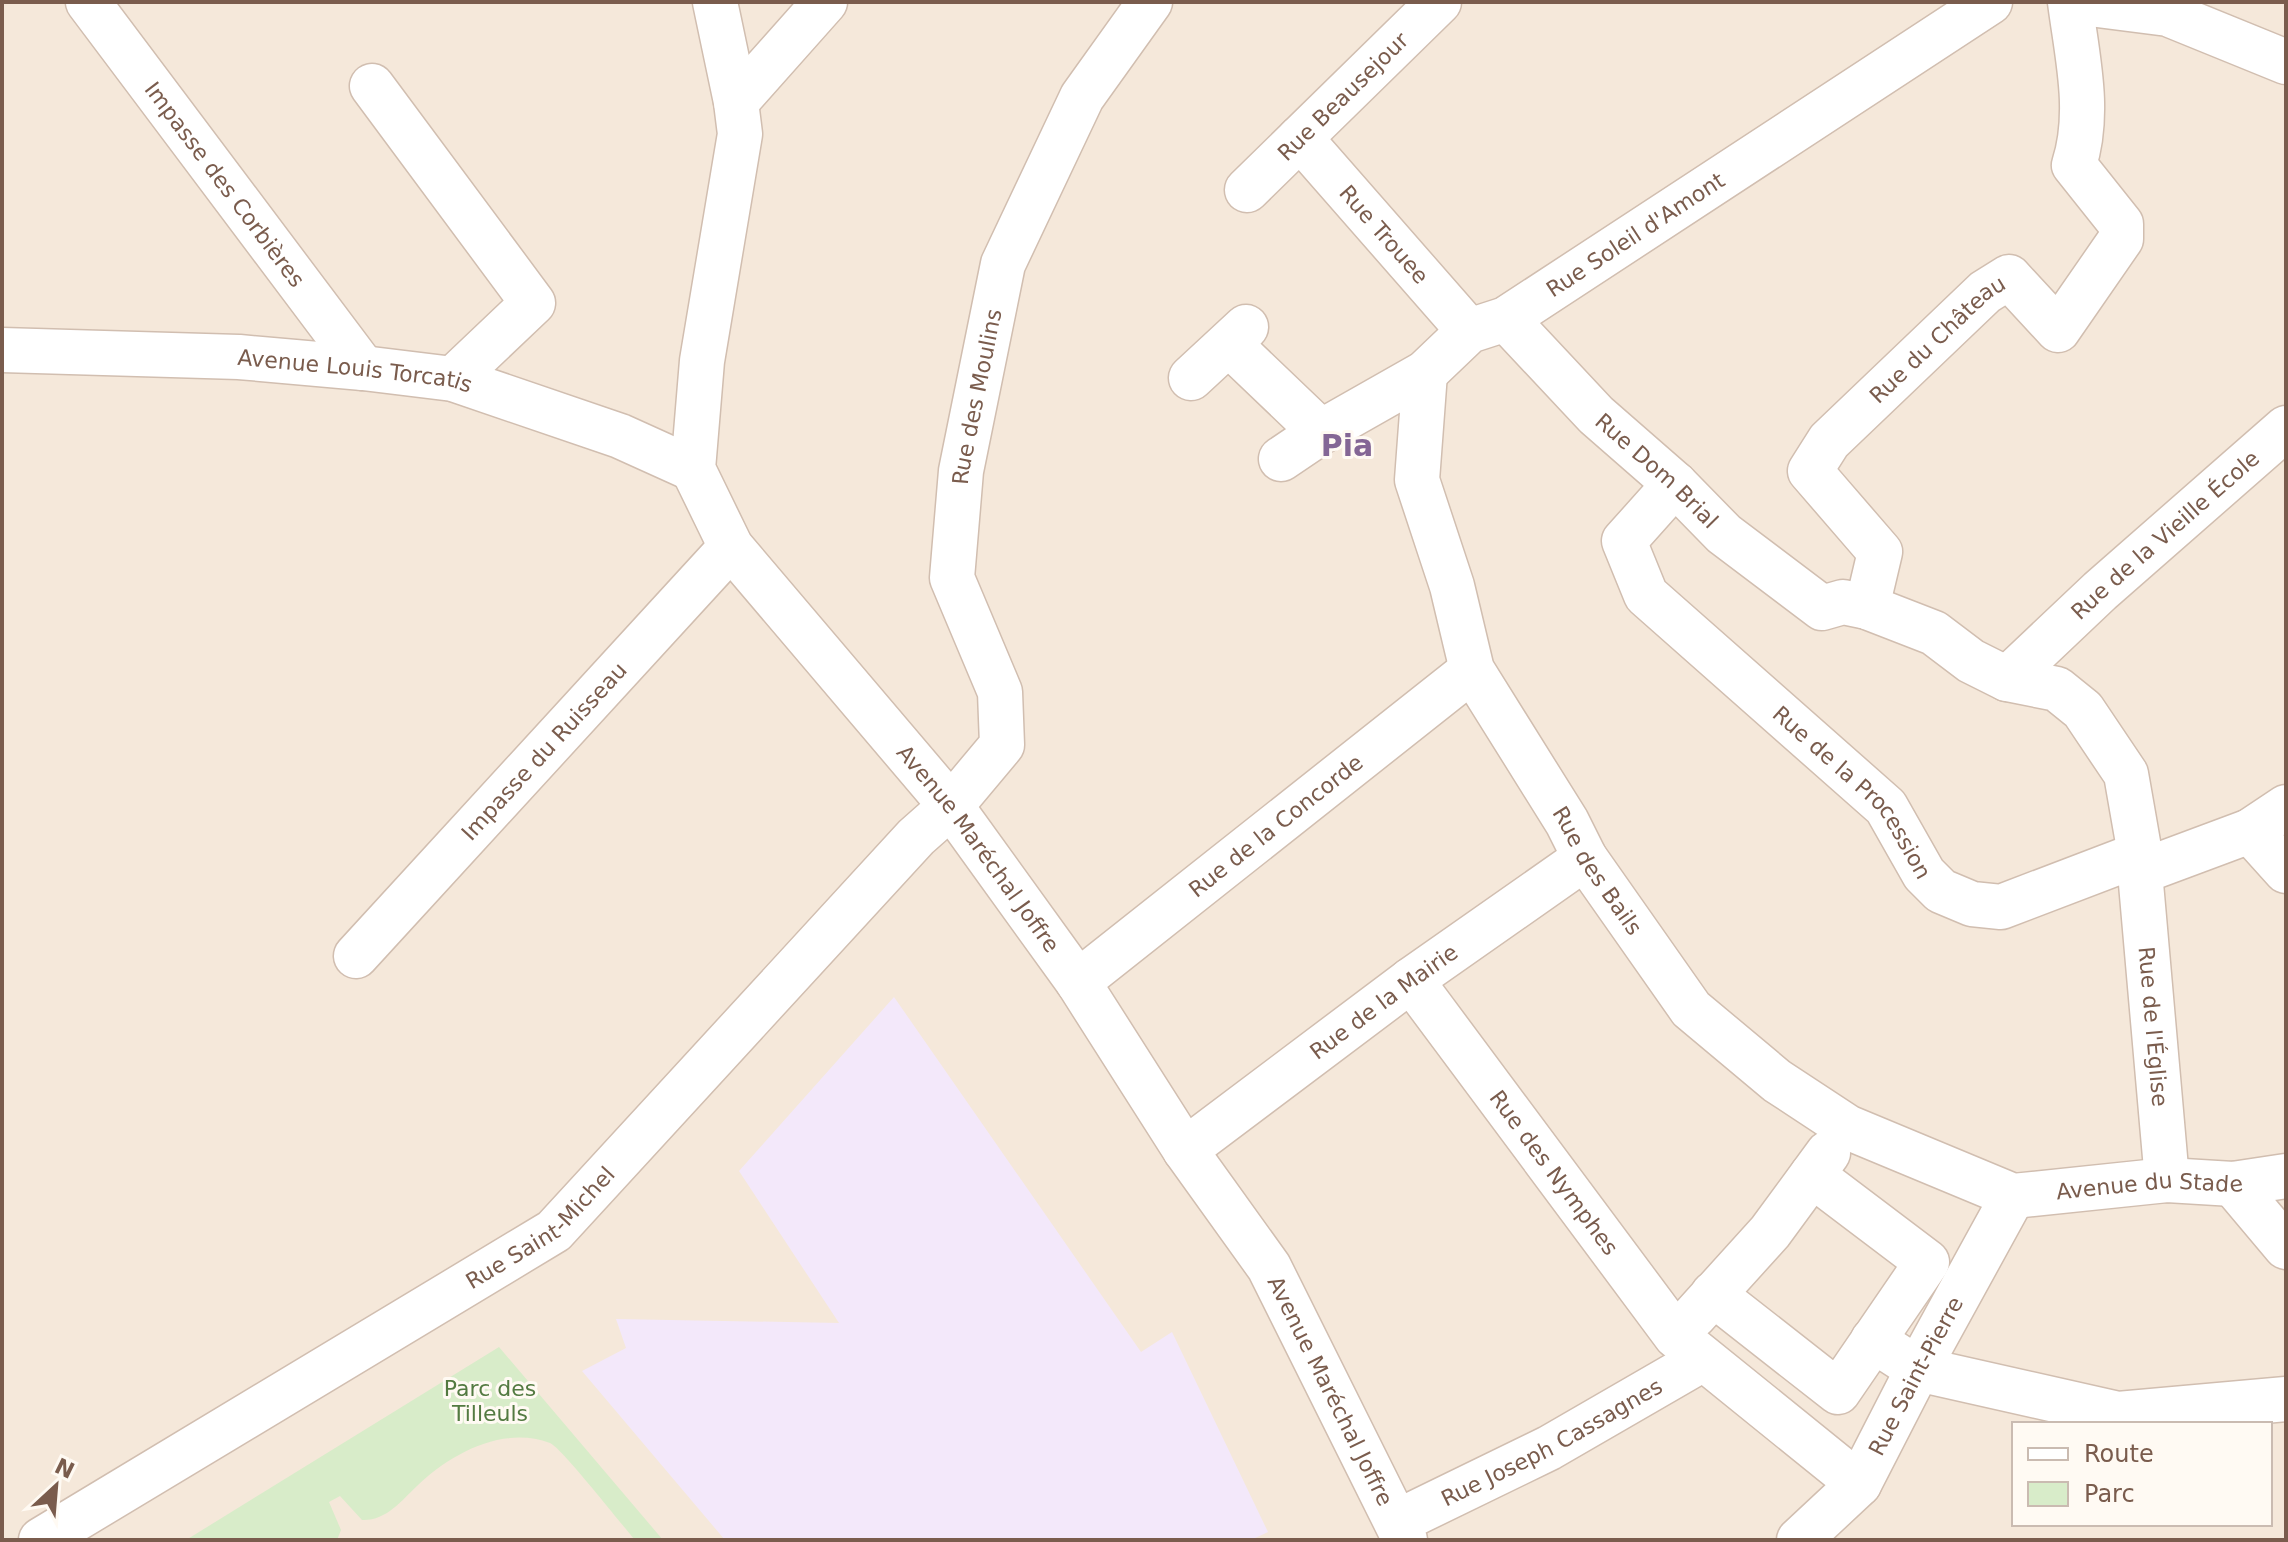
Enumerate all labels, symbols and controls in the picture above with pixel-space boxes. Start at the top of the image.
street label: Rue Beausejour [1273,27,1414,166]
street label: Impasse des Corbières [139,77,310,292]
street label: Rue Soleil d'Amont [1542,167,1730,302]
street label: Rue Trouee [1334,180,1434,289]
street label: Rue du Château [1865,271,2010,408]
street label: Rue des Moulins [948,307,1007,486]
street label: Avenue Louis Torcatis [237,345,476,398]
street label: Rue Dom Brial [1590,408,1723,533]
district label: Pia [1321,428,1373,463]
street label: Rue de la Vieille École [2066,445,2264,625]
street label: Impasse du Ruisseau [457,657,632,845]
street label: Rue de la Procession [1768,701,1936,883]
street label: Avenue Maréchal Joffre [892,740,1064,957]
street label: Rue de la Concorde [1184,750,1368,902]
street label: Rue des Bails [1547,802,1647,940]
street label: Rue de la Mairie [1305,939,1463,1065]
street label: Rue de l'Église [2134,945,2173,1108]
street label: Rue des Nymphes [1485,1086,1623,1260]
street label: Rue Saint-Michel [461,1162,620,1294]
street label: Avenue du Stade [2055,1168,2245,1204]
street label: Avenue Maréchal Joffre [1263,1272,1398,1510]
street label: Rue Saint-Pierre [1864,1292,1968,1460]
street label: Rue Joseph Cassagnes [1437,1373,1667,1512]
park label: Parc des Tilleuls [444,1376,536,1426]
legend [2012,1422,2272,1526]
text: Route [2084,1440,2154,1468]
north arrow [16,1446,96,1526]
text: N [51,1453,78,1484]
text: Parc [2084,1480,2135,1508]

